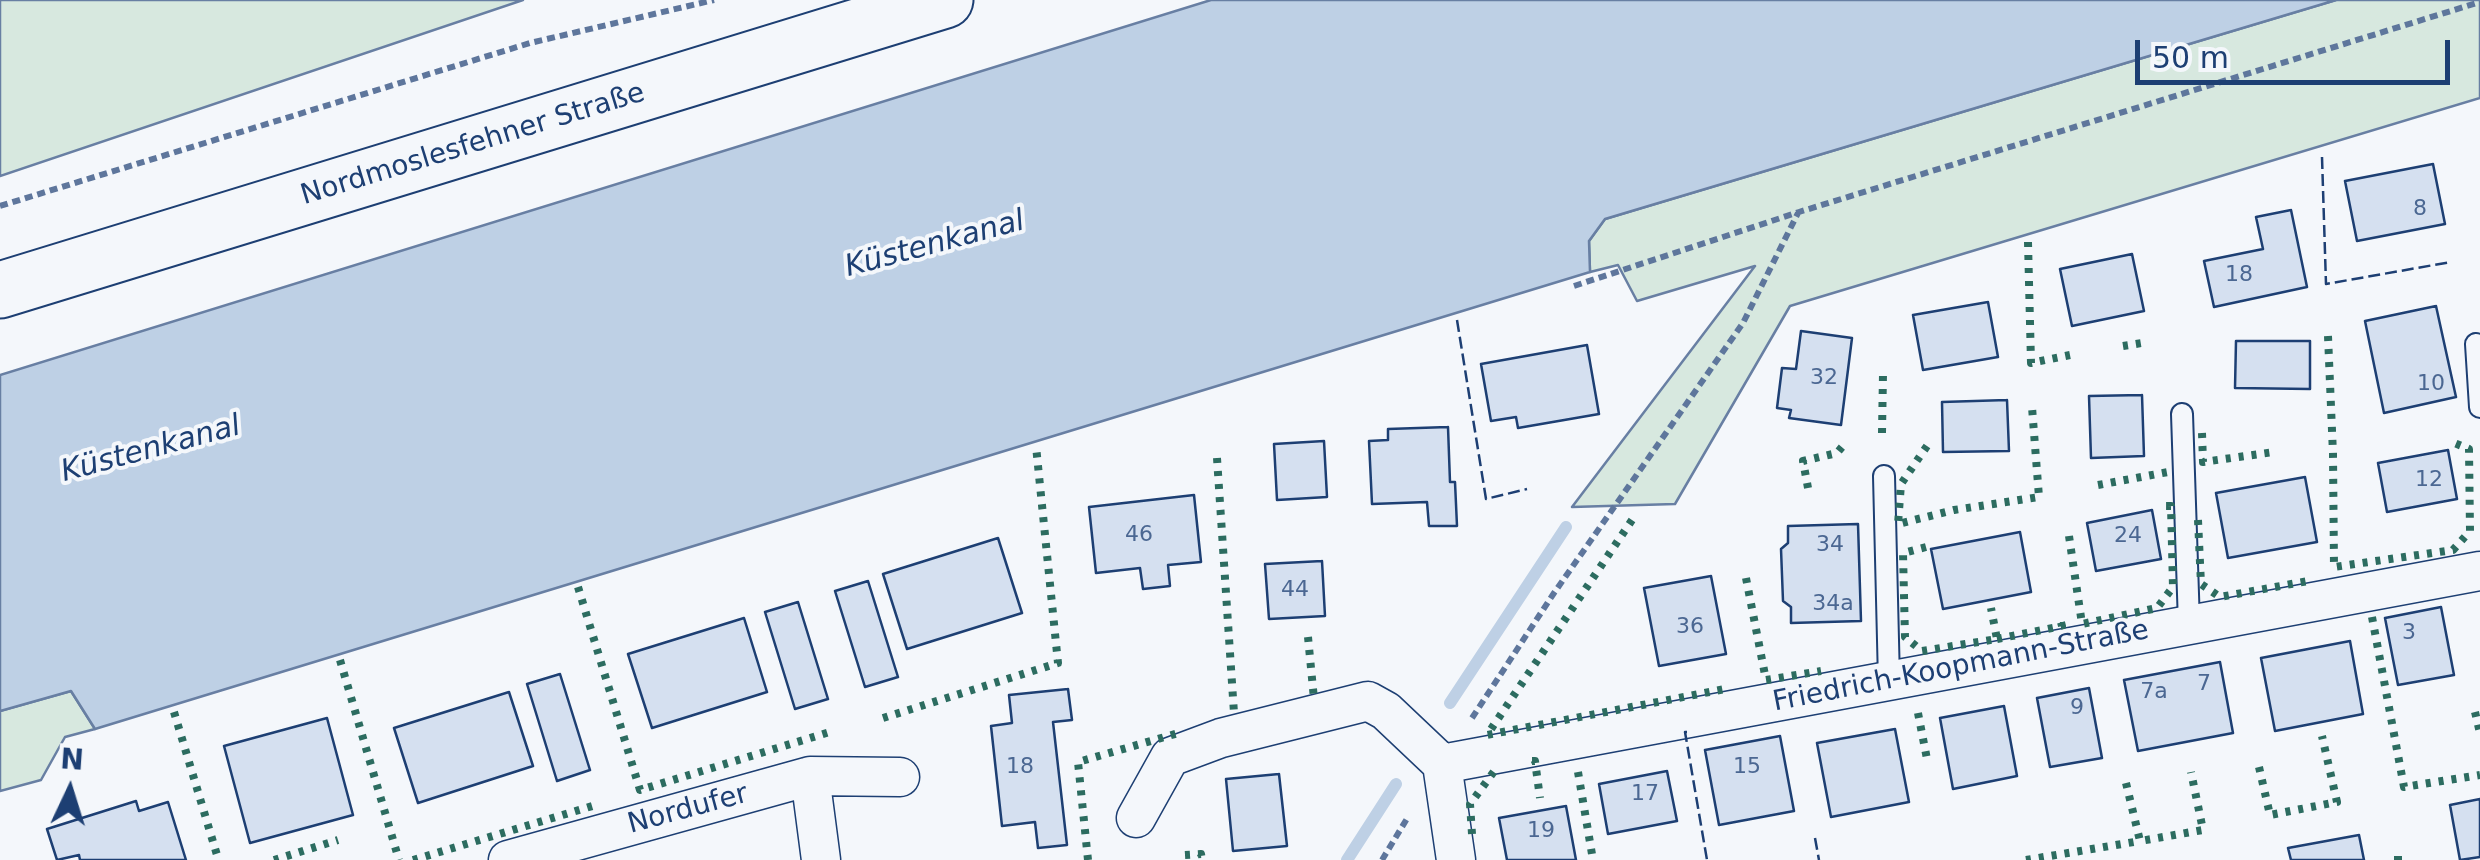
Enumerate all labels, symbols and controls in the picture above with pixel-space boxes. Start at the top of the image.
scale bar [2140,20,2455,82]
text: 50 m [2152,40,2229,75]
street label: Nordmoslesfehner Straße [297,77,649,213]
house number: 8 [2413,196,2427,222]
water label: Küstenkanal [841,204,1029,286]
house number: 18 [2225,262,2253,288]
house number: 32 [1810,365,1838,391]
house number: 10 [2417,371,2445,397]
water label: Küstenkanal [57,409,245,491]
house number: 12 [2415,467,2443,493]
house number: 46 [1125,522,1153,548]
house number: 24 [2114,523,2142,549]
house number: 34 [1816,532,1844,558]
house number: 44 [1281,577,1309,603]
house number: 34a [1812,591,1854,617]
house number: 36 [1676,614,1704,640]
street label: Friedrich-Koopmann-Straße [1770,614,2152,720]
house number: 3 [2402,620,2416,646]
house number: 7 [2197,671,2211,697]
house number: 7a [2140,679,2168,705]
house number: 9 [2070,695,2084,721]
north arrow [20,740,120,840]
text: N [59,742,85,777]
house number: 18 [1006,754,1034,780]
house number: 15 [1733,754,1761,780]
street label: Nordufer [624,778,752,842]
house number: 17 [1631,781,1659,807]
house number: 19 [1527,818,1555,844]

